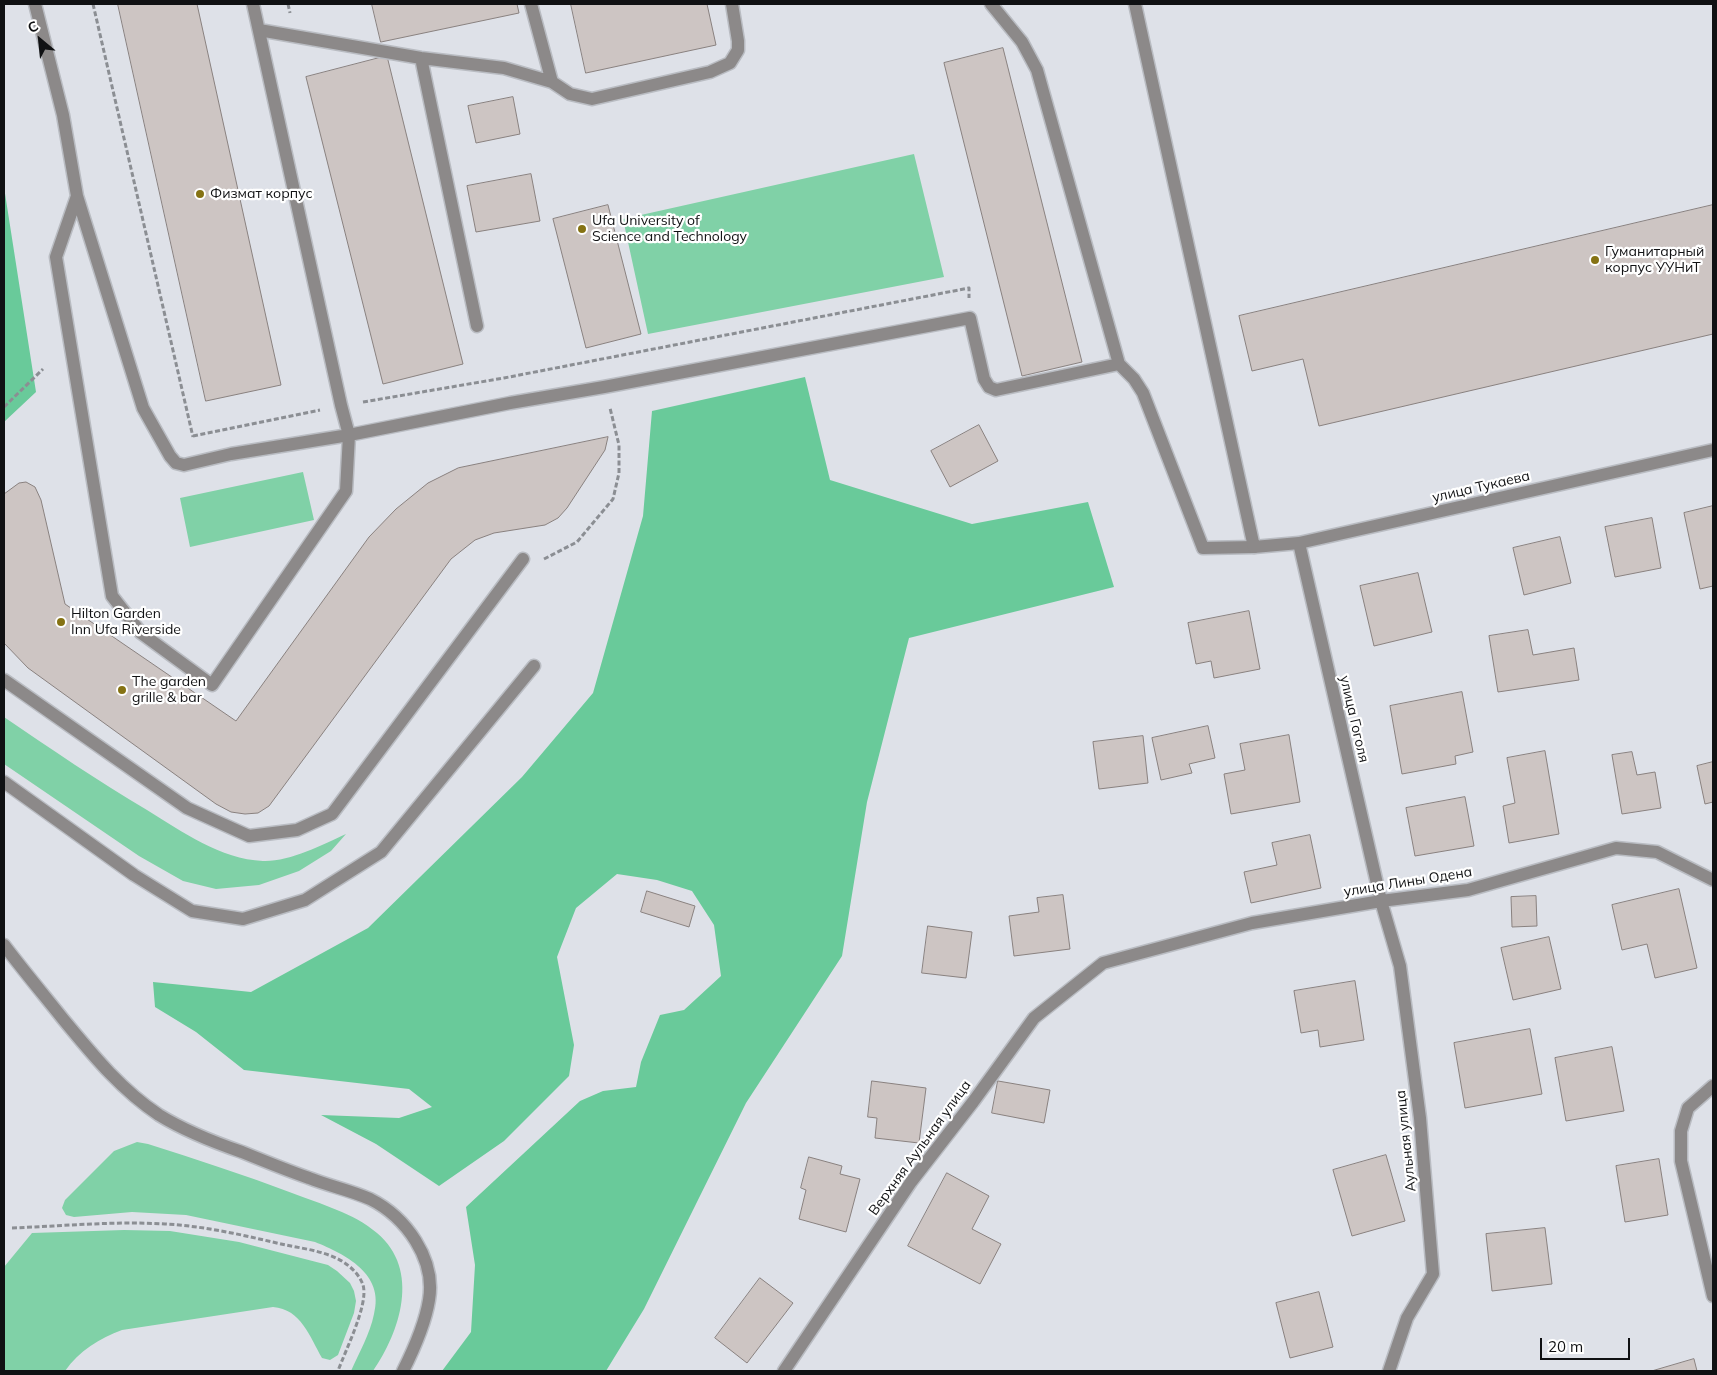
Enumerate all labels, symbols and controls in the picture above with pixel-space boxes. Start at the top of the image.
north arrow [15,15,65,65]
text: С [24,17,41,37]
place label: Физмат корпус [210,186,313,202]
marker: Физмат корпус [194,188,206,200]
place label: Ufa University of Science and Technology [592,213,747,246]
marker: Ufa University of Science and Technology [576,223,588,235]
place label: Гуманитарный корпус УУНиТ [1605,244,1704,276]
marker: Гуманитарный корпус УУНиТ [1589,254,1601,266]
street label: улица Тукаева [1431,468,1531,506]
place label: Hilton Garden Inn Ufa Riverside [71,606,181,638]
marker: Hilton Garden Inn Ufa Riverside [55,616,67,628]
place label: The garden grille & bar [132,674,206,706]
street label: улица Гоголя [1336,674,1372,764]
marker: The garden grille & bar [116,684,128,696]
street label: улица Лины Одена [1343,864,1473,900]
street label: Верхняя Аульная улица [865,1077,975,1219]
street label: Аульная улица [1392,1089,1420,1193]
scale bar [1542,1328,1632,1360]
text: 20 m [1548,1337,1583,1356]

